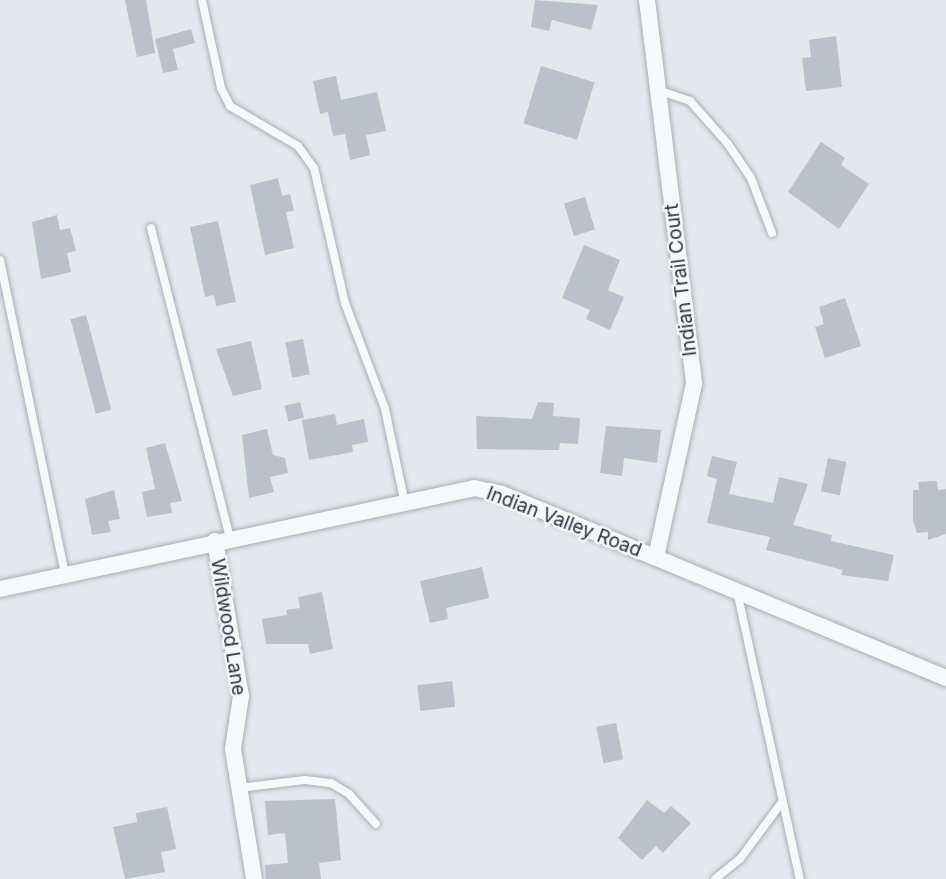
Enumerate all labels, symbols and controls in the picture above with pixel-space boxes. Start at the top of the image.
street label: Indian Trail Court [660,202,702,358]
street label: Indian Valley Road [483,482,645,562]
street label: Wildwood Lane [206,557,250,697]

